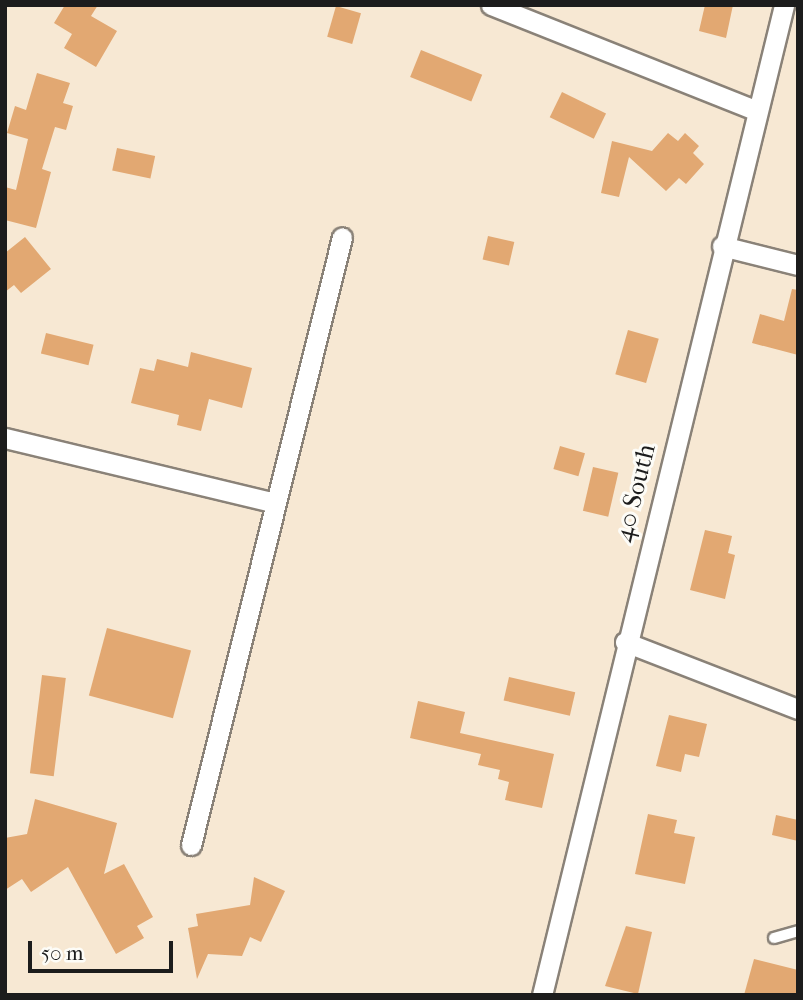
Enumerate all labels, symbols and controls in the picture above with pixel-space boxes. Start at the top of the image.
street label: 40 South [608,441,662,545]
scale bar [32,926,177,970]
text: 50 m [41,941,84,965]

